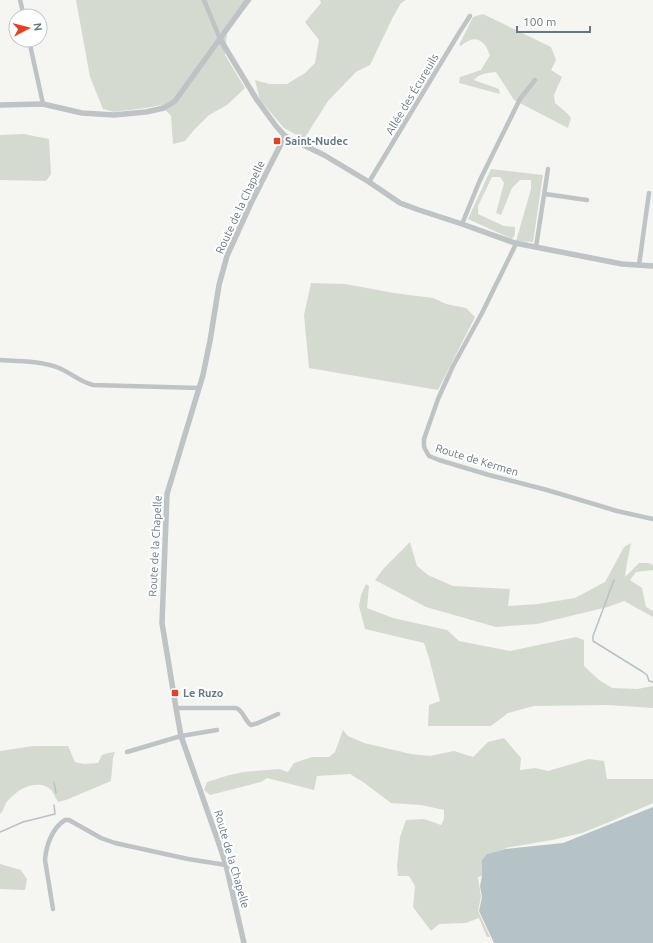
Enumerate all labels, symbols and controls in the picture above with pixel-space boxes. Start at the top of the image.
north arrow [8,8,48,48]
scale bar [517,8,590,34]
text: 100 m [523,15,556,28]
text: N [31,22,44,32]
street label: Allée des Écureuils [382,51,441,136]
place label: Saint-Nudec [285,135,349,147]
marker: Saint-Nudec [272,136,282,146]
street label: Route de la Chapelle [213,158,267,256]
street label: Route de Kermen [434,442,520,478]
street label: Route de la Chapelle [146,495,164,597]
place label: Le Ruzo [183,687,224,699]
marker: Le Ruzo [170,688,180,698]
street label: Route de la Chapelle [212,809,252,909]

